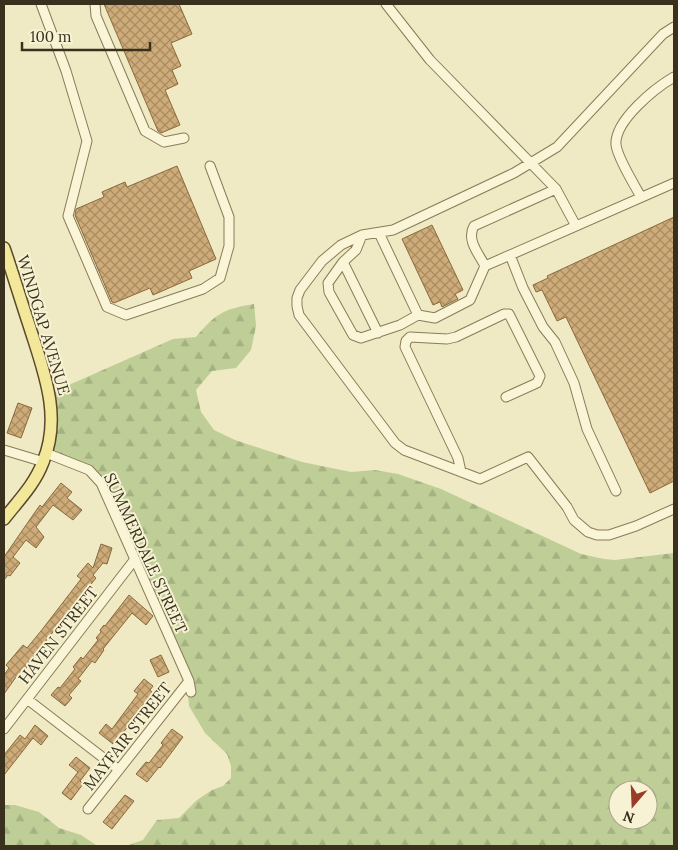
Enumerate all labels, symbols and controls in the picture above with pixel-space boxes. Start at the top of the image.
scale bar [22,20,150,52]
text: 100 m [30,27,71,46]
street label: WINDGAP AVENUE [13,253,75,398]
street label: SUMMERDALE STREET [100,469,192,637]
street label: HAVEN STREET [14,582,102,688]
street label: MAYFAIR STREET [79,678,175,794]
north arrow [608,780,658,830]
text: N [621,807,637,828]

